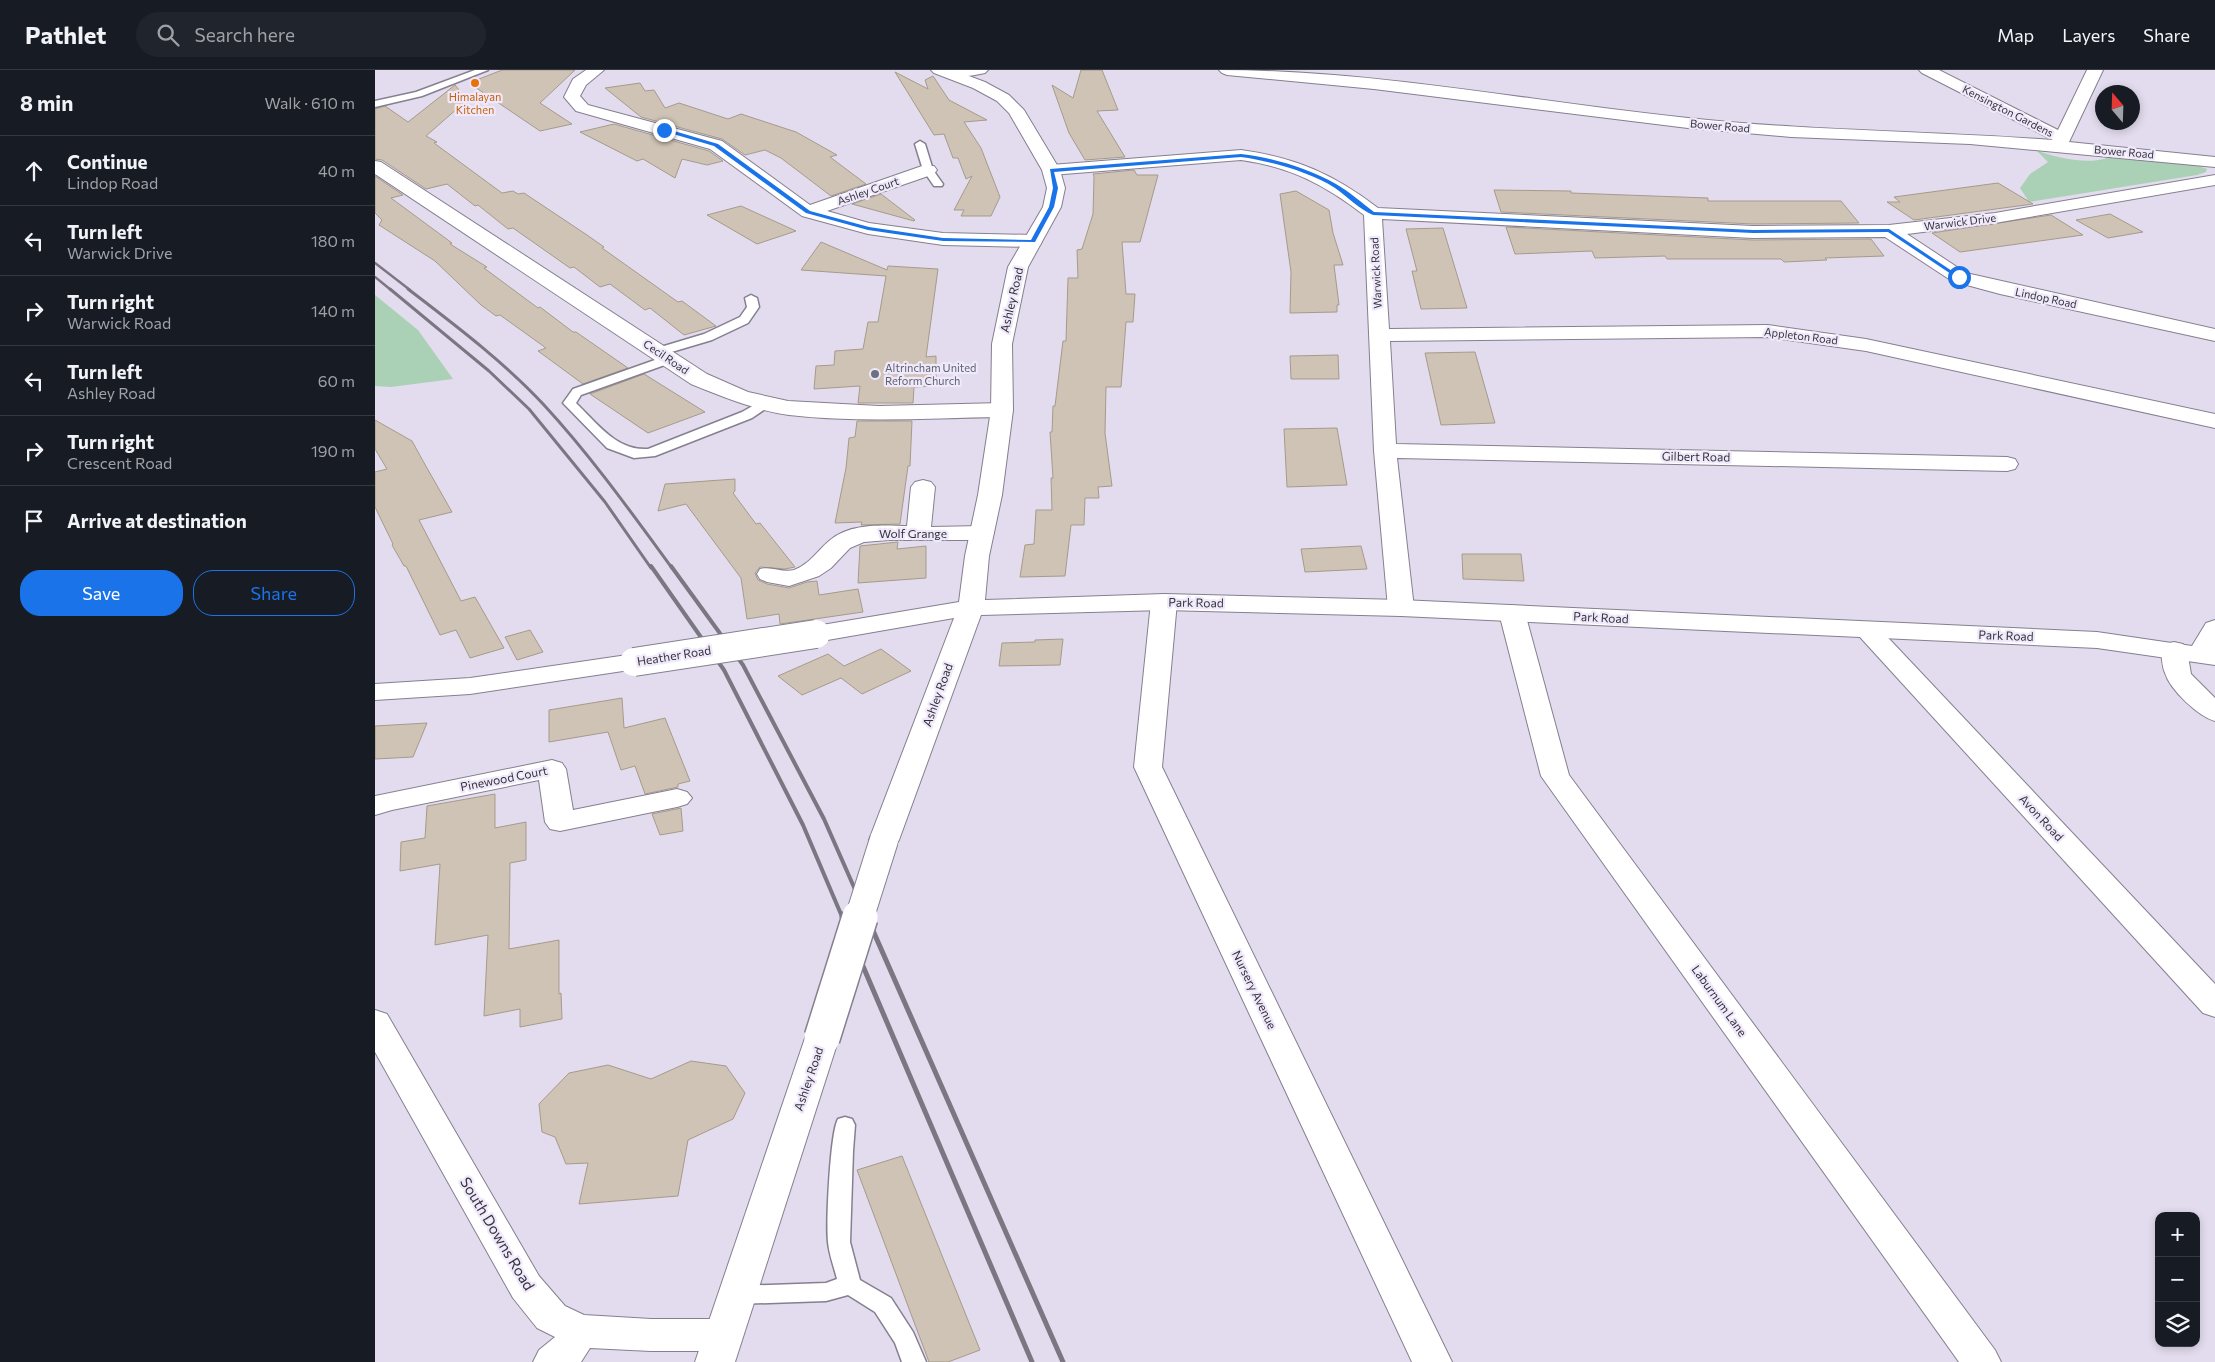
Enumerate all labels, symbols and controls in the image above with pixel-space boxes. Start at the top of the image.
search box [136,12,486,57]
text: Pathlet [25,20,106,49]
icon: search [154,21,182,49]
text: Search here [194,23,295,46]
text: Map [1997,24,2034,46]
text: Layers [2062,24,2115,46]
text: Share [2143,24,2190,46]
marker: Himalayan Kitchen [469,77,481,89]
street label: Kensington Gardens [1961,82,2056,139]
north arrow [2095,85,2140,130]
text: 8 min [20,90,73,115]
place label: Himalayan Kitchen [449,90,501,116]
text: Walk · 610 m [265,93,355,112]
street label: Bower Road [1690,116,1751,135]
route end [653,119,676,142]
street label: Bower Road [2094,142,2155,161]
text: Continue [67,150,147,173]
icon: ahead [20,157,48,185]
text: 40 m [318,161,355,180]
text: Lindop Road [67,173,158,192]
street label: Ashley Court [835,174,901,207]
street label: Warwick Drive [1923,211,1997,232]
text: Turn left [67,220,142,243]
icon: left [20,227,48,255]
text: 180 m [311,231,355,250]
street label: Warwick Road [1367,237,1384,309]
text: Warwick Drive [67,243,172,262]
street label: Ashley Road [997,266,1025,334]
route start [1948,266,1971,289]
street label: Lindop Road [2014,285,2078,310]
text: Turn right [67,290,154,313]
icon: right [20,297,48,325]
text: 140 m [311,301,355,320]
text: Warwick Road [67,313,171,332]
street label: Appleton Road [1763,325,1839,346]
street label: Cecil Road [641,337,692,377]
text: Turn left [67,360,142,383]
place label: Altrincham United Reform Church [885,361,976,387]
icon: left [20,367,48,395]
marker: Altrincham United Reform Church [869,368,881,380]
text: 60 m [318,371,355,390]
text: Ashley Road [67,383,156,402]
text: Turn right [67,430,154,453]
icon: right [20,437,48,465]
text: 190 m [311,441,355,460]
street label: Gilbert Road [1662,448,1730,464]
text: Crescent Road [67,453,172,472]
icon: arrive [20,507,48,535]
text: Arrive at destination [67,509,247,532]
street label: Wolf Grange [879,526,947,540]
button: Save [20,570,183,616]
button: Share [193,570,355,616]
street label: Park Road [1168,595,1224,609]
street label: Park Road [1573,609,1629,625]
street label: Park Road [1978,627,2034,643]
street label: Heather Road [636,642,712,668]
street label: Ashley Road [919,661,955,728]
street label: Pinewood Court [459,763,549,793]
street label: Avon Road [2017,791,2067,843]
street label: Nursery Avenue [1230,948,1280,1031]
street label: Laburnum Lane [1689,962,1750,1039]
street label: Ashley Road [791,1045,825,1112]
street label: South Downs Road [457,1174,539,1293]
map controls [2155,1212,2200,1347]
button: + [2155,1212,2200,1257]
button: − [2155,1257,2200,1302]
button: layers [2155,1302,2200,1347]

